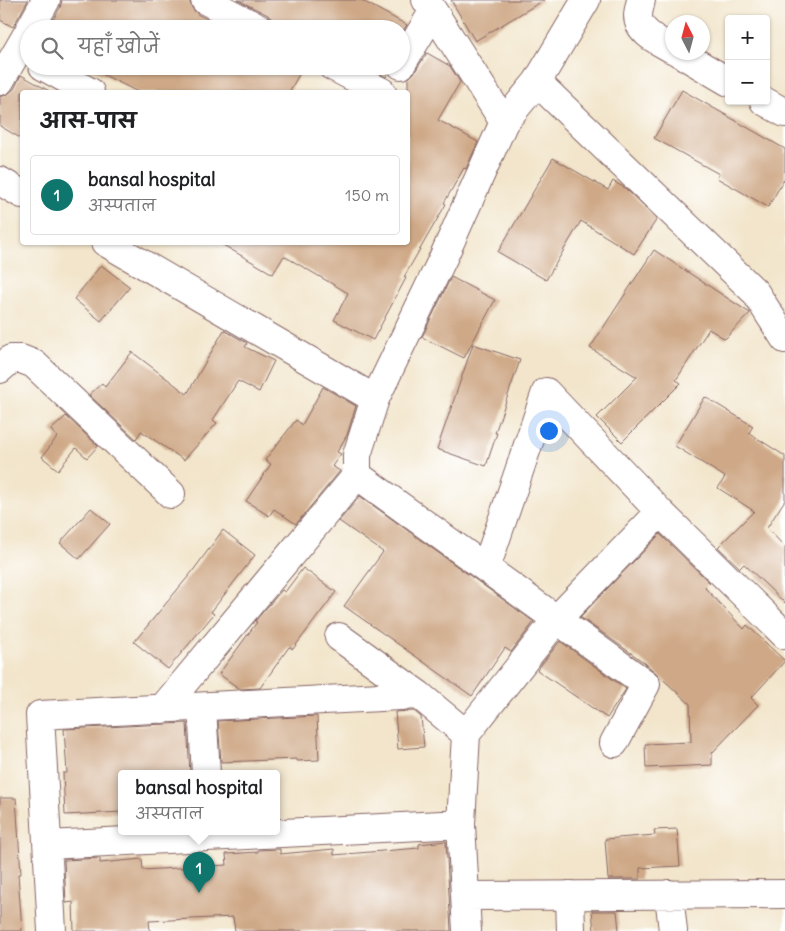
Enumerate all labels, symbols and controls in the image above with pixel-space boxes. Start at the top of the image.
north arrow [665,15,710,60]
map controls [725,15,770,105]
button: + [725,15,770,60]
search box [20,20,410,75]
icon: search [38,34,66,62]
text: यहाँ खोजें [78,34,159,58]
button: − [725,60,770,105]
text: आस-पास [40,107,137,134]
text: bansal hospital [88,167,216,191]
text: 1 [54,185,60,205]
text: 150 m [345,185,389,205]
text: अस्पताल [88,195,156,215]
your location [536,418,562,444]
popup [118,770,280,835]
text: bansal hospital [135,775,263,799]
text: अस्पताल [135,803,203,823]
pin: 1 [183,852,215,893]

